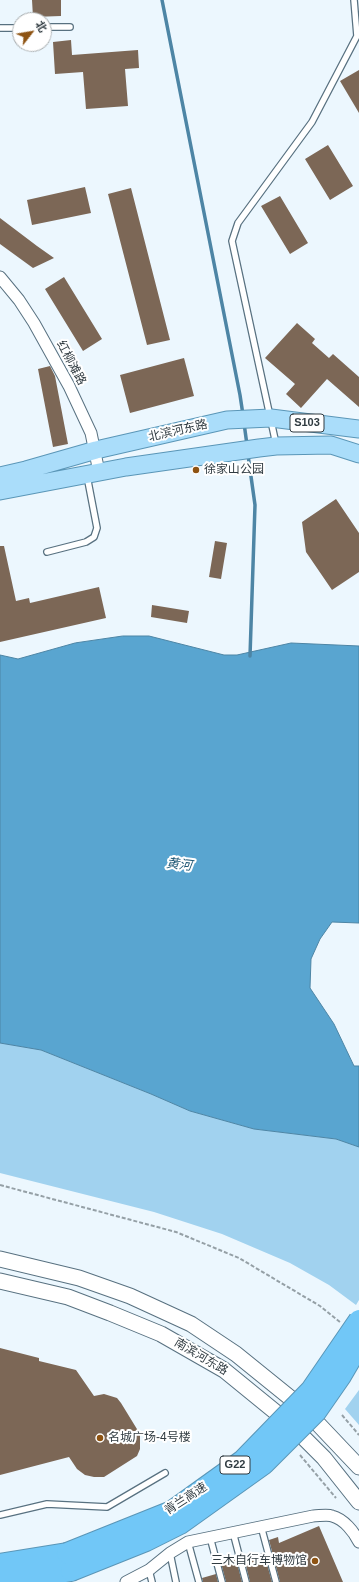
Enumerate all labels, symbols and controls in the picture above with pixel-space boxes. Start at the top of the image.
north arrow [12,12,52,52]
text: 北 [33,19,49,34]
street label: 红柳滩路 [53,338,89,388]
road number: S103 [290,414,324,432]
street label: 北滨河东路 [147,417,209,445]
place label: 徐家山公园 [204,463,264,477]
marker: 徐家山公园 [191,465,201,475]
water label: 黄河 [165,856,193,874]
street label: 南滨河东路 [172,1335,230,1379]
place label: 名城广场-4号楼 [108,1431,191,1445]
marker: 名城广场-4号楼 [95,1433,105,1443]
road number: G22 [220,1456,250,1474]
street label: 青兰高速 [162,1480,210,1518]
place label: 三木自行车博物馆 [211,1554,307,1568]
marker: 三木自行车博物馆 [310,1556,320,1566]

